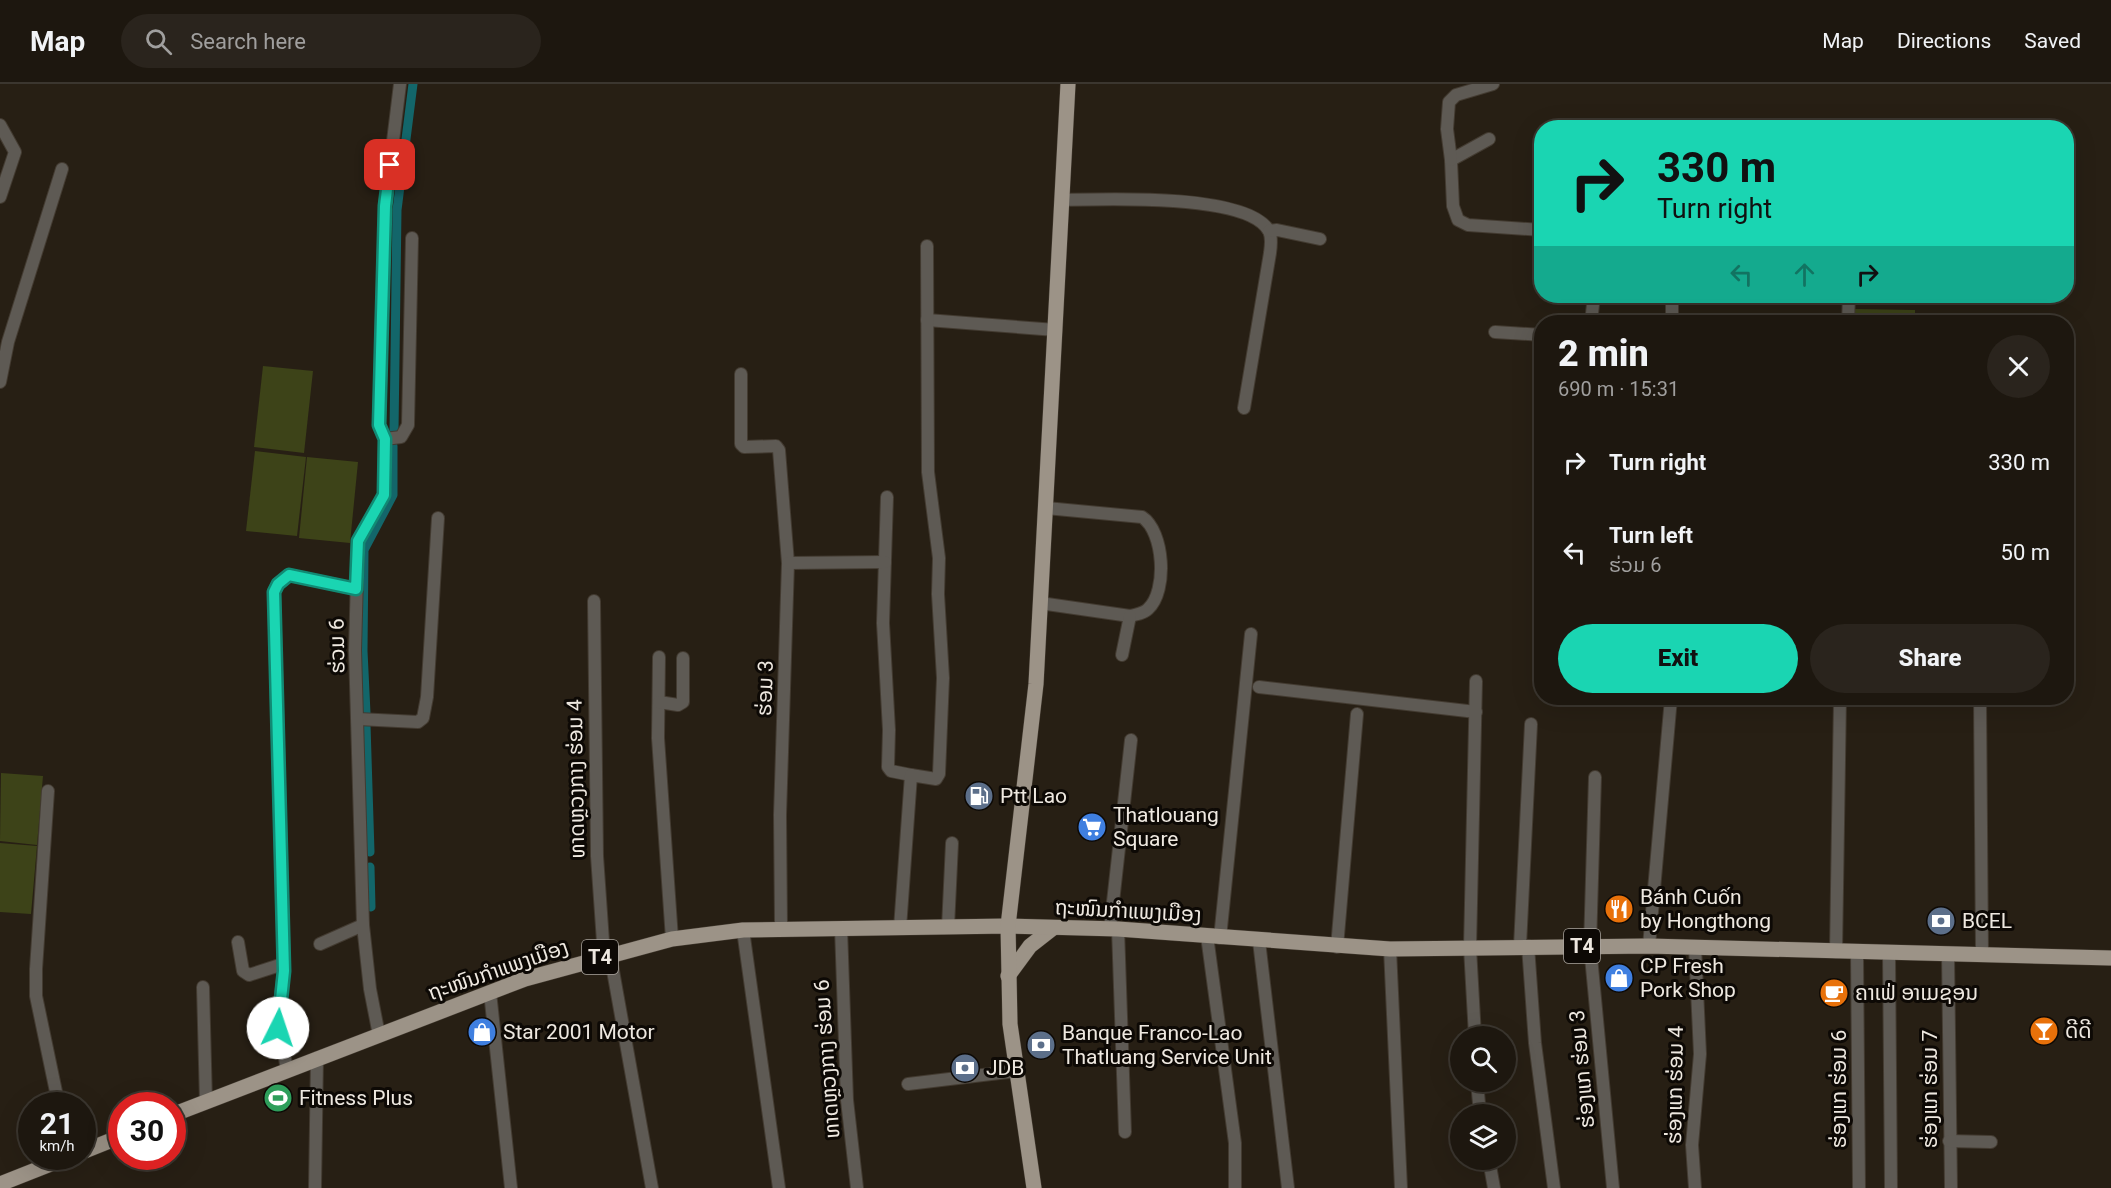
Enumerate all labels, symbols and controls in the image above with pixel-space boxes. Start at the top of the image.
search box [121,14,541,68]
text: Map [30,25,85,58]
icon: search [142,25,175,58]
text: Search here [190,29,306,54]
text: Map [1822,29,1864,53]
text: Directions [1897,29,1991,53]
text: Saved [2024,29,2081,53]
pin [364,139,415,190]
text: 330 m [1657,143,1776,192]
icon: right [1558,144,1636,222]
icon: arrive [373,148,406,181]
text: Turn right [1657,193,1772,225]
icon: left [1725,258,1758,291]
icon: ahead [1788,258,1821,291]
icon: right [1851,258,1884,291]
text: 2 min [1558,333,1649,375]
button: close [1987,335,2050,398]
text: 690 m · 15:31 [1558,377,1679,401]
icon: right [1558,446,1591,479]
text: Turn right [1609,450,1706,475]
text: 330 m [1988,450,2050,475]
text: Turn left [1609,523,1693,548]
icon: left [1558,536,1591,569]
text: 50 m [2001,540,2050,565]
text: ຮ່ວມ 6 [1609,553,1662,577]
street label: ຮ່ວມ 6 [325,618,349,674]
button: Exit [1558,624,1798,693]
button: Share [1810,624,2050,693]
street label: ຮ່ອມ 3 [752,660,778,716]
street label: ທາດຫຼວງກາງ ຮ່ອມ 4 [563,699,589,859]
fuel station icon: Ptt Lao [963,780,995,812]
place label: Ptt Lao [1000,784,1067,808]
place label: Thatlouang Square [1113,803,1219,851]
supermarket icon: Thatlouang Square [1076,811,1108,843]
place label: Bánh Cuốn by Hongthong [1640,885,1771,933]
restaurant icon: Bánh Cuốn by Hongthong [1603,893,1635,925]
street label: ຖະໜົນກຳແພງເມືອງ [1054,894,1202,927]
bank icon: BCEL [1925,905,1957,937]
place label: BCEL [1962,909,2012,933]
road number: T4 [1564,929,1600,963]
street label: ຖະໜົນກຳແພງເມືອງ [424,934,572,1005]
road number: T4 [582,940,618,974]
place label: CP Fresh Pork Shop [1640,954,1736,1002]
shop icon: CP Fresh Pork Shop [1603,962,1635,994]
cafe icon: ຄາເຟ່ ອາເມຊອນ [1818,977,1850,1009]
street label: ທາດຫຼວງກາງ ຮ່ອມ 6 [809,979,845,1139]
place label: ຄາເຟ່ ອາເມຊອນ [1855,981,1978,1005]
position arrow [246,996,310,1060]
street label: ຮ່ອງແກ ຮ່ອມ 3 [1565,1009,1599,1129]
bar icon: ດີດີ [2028,1015,2060,1047]
shop icon: Star 2001 Motor [466,1016,498,1048]
place label: ດີດີ [2065,1018,2092,1043]
place label: Star 2001 Motor [503,1020,655,1044]
place label: Banque Franco-Lao Thatluang Service Unit [1062,1021,1272,1069]
street label: ຮ່ອງແກ ຮ່ອມ 4 [1662,1025,1688,1144]
map controls [1450,1026,1516,1170]
button: search [1450,1026,1516,1092]
bank icon: Banque Franco-Lao Thatluang Service Unit [1025,1029,1057,1061]
street label: ຮ່ອງແກ ຮ່ອມ 6 [1827,1030,1851,1148]
street label: ຮ່ອງແກ ຮ່ອມ 7 [1918,1030,1942,1148]
bank icon: JDB [949,1052,981,1084]
place label: JDB [986,1056,1024,1080]
sports icon: Fitness Plus [262,1082,294,1114]
place label: Fitness Plus [299,1086,413,1110]
speed limit sign: 30 [108,1092,186,1170]
button: layers [1450,1104,1516,1170]
text: 21 [40,1106,74,1141]
text: km/h [39,1137,75,1155]

